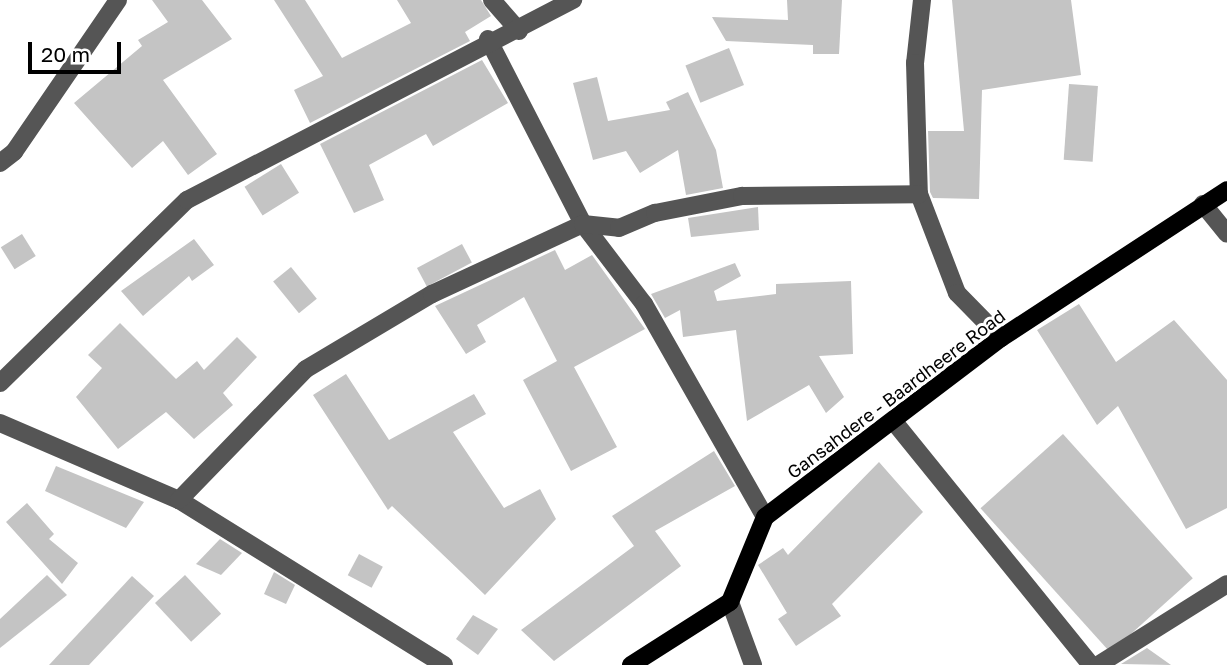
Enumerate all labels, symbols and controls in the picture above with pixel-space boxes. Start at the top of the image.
scale bar [32,28,124,72]
text: 20 m [41,41,90,67]
street label: Gansahdere - Baardheere Road [783,305,1009,483]

